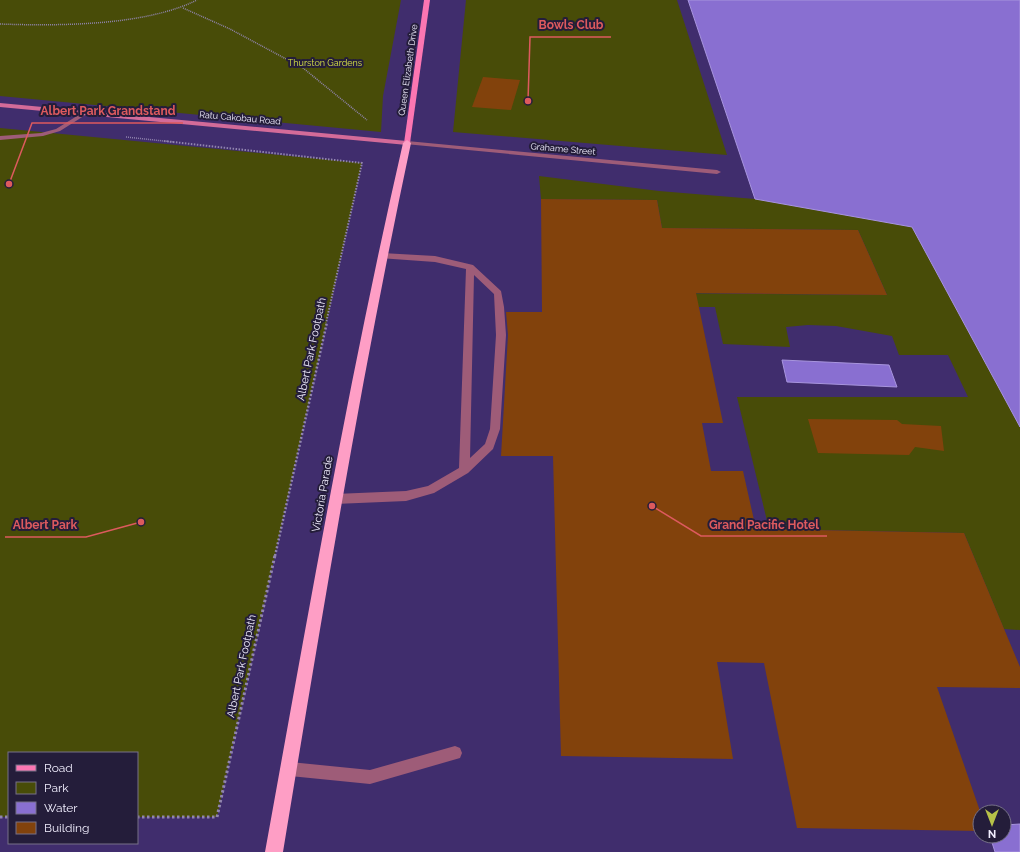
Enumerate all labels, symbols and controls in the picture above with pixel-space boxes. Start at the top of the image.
callout: Bowls Club [530,13,611,37]
text: Bowls Club [539,18,604,32]
street label: Queen Elizabeth Drive [397,23,419,116]
park label: Thurston Gardens [288,58,363,68]
callout: Albert Park Grandstand [32,99,183,123]
text: Albert Park Grandstand [41,104,176,118]
street label: Ratu Cakobau Road [199,109,282,127]
street label: Grahame Street [530,141,596,157]
street label: Albert Park Footpath [294,296,329,402]
street label: Victoria Parade [309,455,336,533]
callout: Grand Pacific Hotel [701,512,827,536]
callout: Albert Park [5,513,86,537]
text: Albert Park [13,518,77,532]
text: Grand Pacific Hotel [709,518,819,532]
street label: Albert Park Footpath [224,613,259,719]
legend [8,752,138,844]
text: Road [44,761,73,775]
text: Park [44,781,69,795]
text: Water [44,801,78,815]
north arrow [972,804,1012,844]
text: Building [44,821,90,835]
text: N [988,827,996,840]

